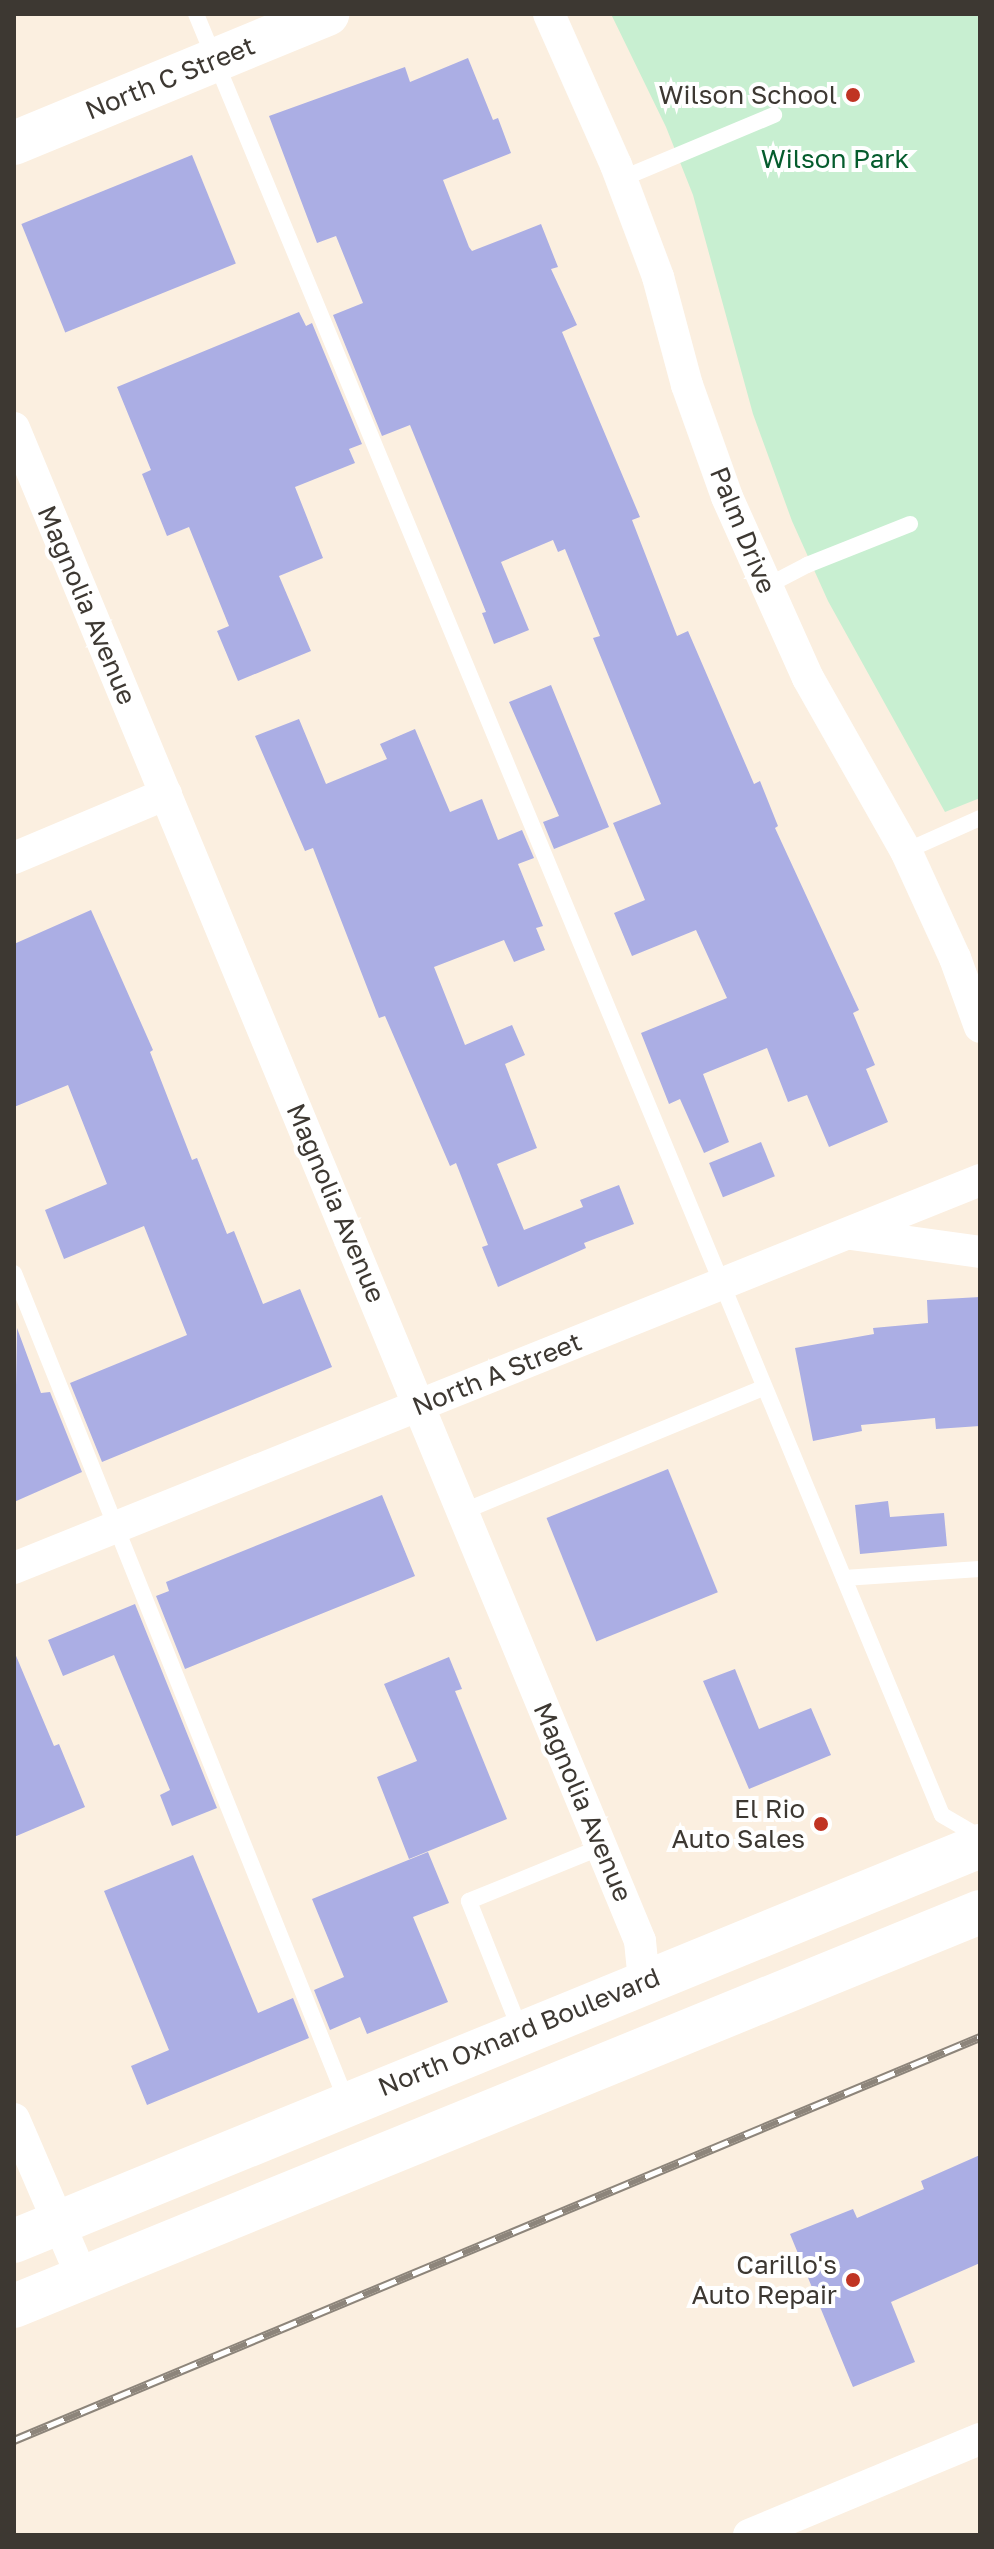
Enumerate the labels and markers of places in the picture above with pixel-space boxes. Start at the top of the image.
place label: Wilson School [659,79,837,111]
marker: Wilson School [844,86,862,104]
place label: El Rio Auto Sales [672,1793,805,1854]
marker: El Rio Auto Sales [812,1815,830,1833]
place label: Carillo's Auto Repair [692,2249,837,2310]
marker: Carillo's Auto Repair [844,2271,862,2289]

